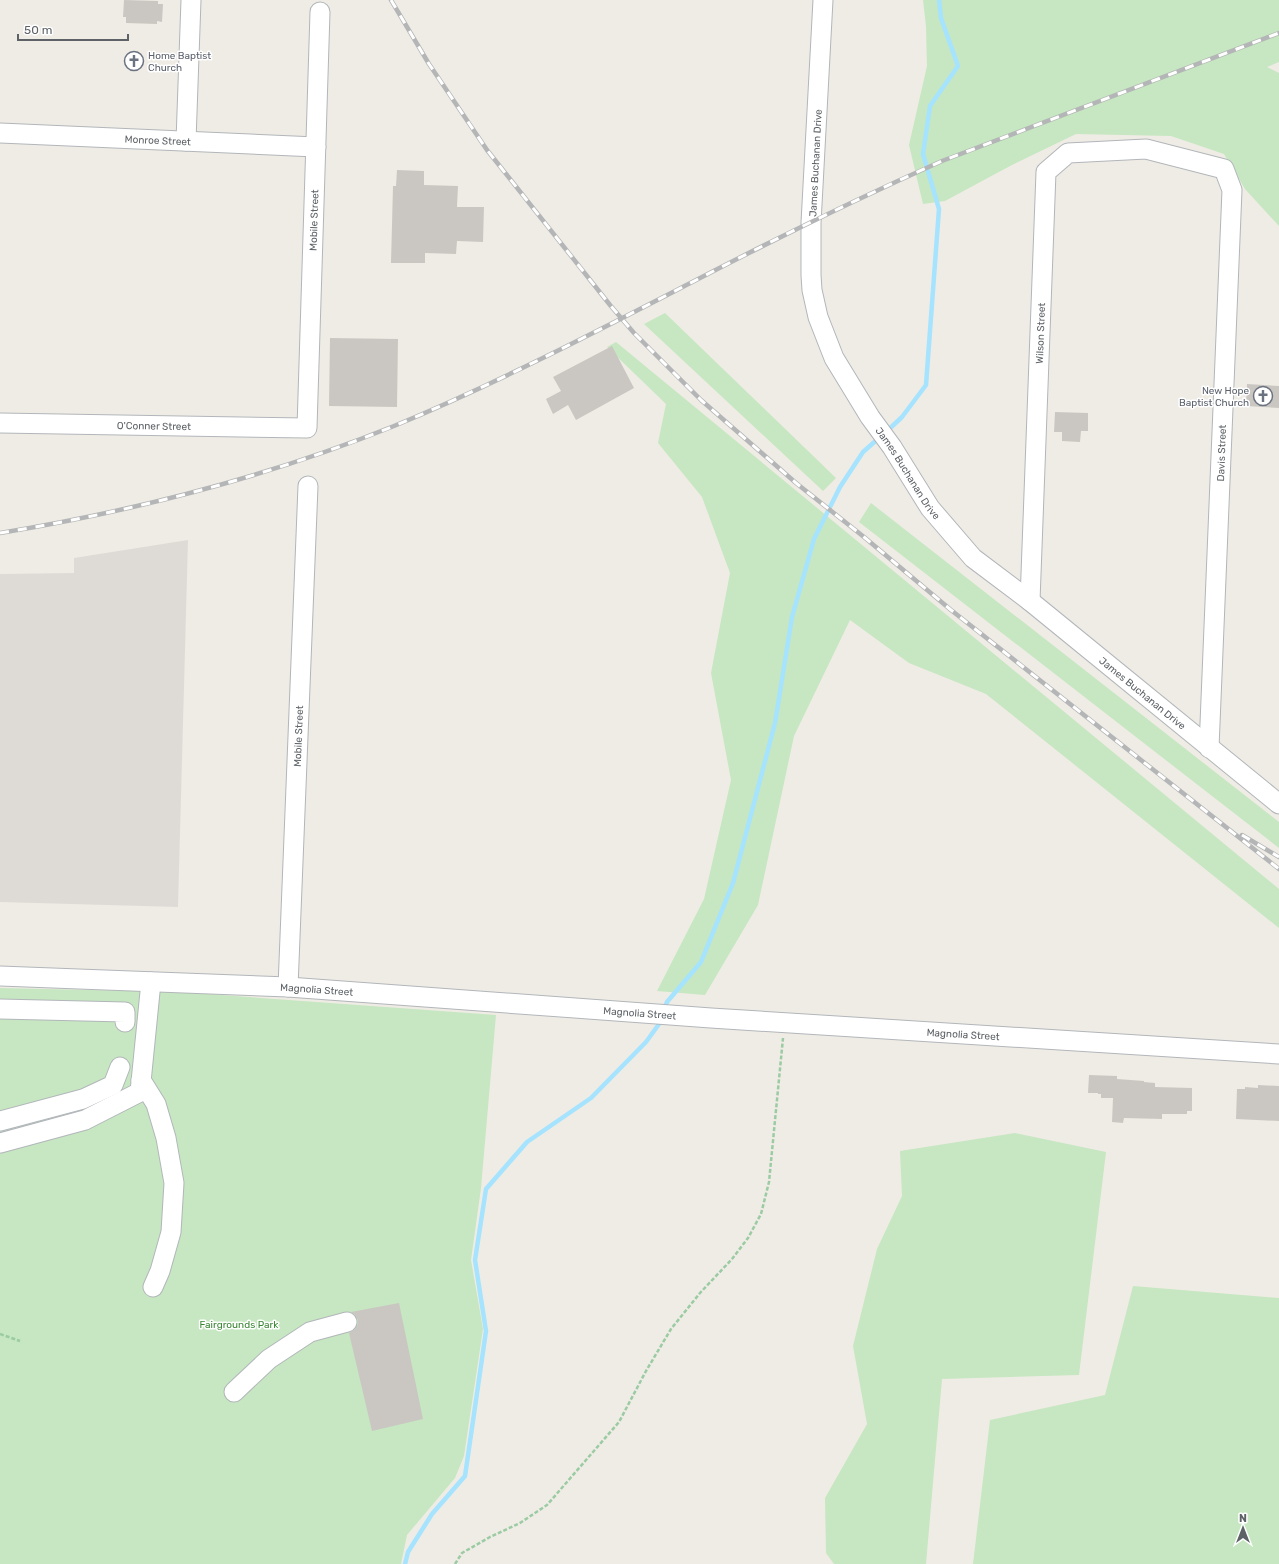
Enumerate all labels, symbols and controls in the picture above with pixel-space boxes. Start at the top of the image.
scale bar [18,16,128,42]
text: 50 m [24,23,52,37]
church icon: Home Baptist Church [123,50,145,72]
place label: Home Baptist Church [148,50,211,74]
street label: James Buchanan Drive [807,108,825,217]
street label: Monroe Street [124,134,191,148]
street label: Mobile Street [308,189,321,251]
street label: Wilson Street [1034,302,1048,364]
place label: New Hope Baptist Church [1179,385,1249,409]
church icon: New Hope Baptist Church [1252,385,1274,407]
street label: O'Conner Street [117,420,191,433]
street label: Davis Street [1215,424,1229,482]
street label: James Buchanan Drive [873,425,942,523]
street label: James Buchanan Drive [1096,655,1188,733]
street label: Mobile Street [292,705,306,767]
street label: Magnolia Street [280,982,354,999]
street label: Magnolia Street [603,1005,677,1022]
street label: Magnolia Street [926,1027,1000,1043]
park label: Fairgrounds Park [200,1319,279,1331]
north arrow [1223,1508,1263,1548]
text: N [1239,1512,1247,1525]

